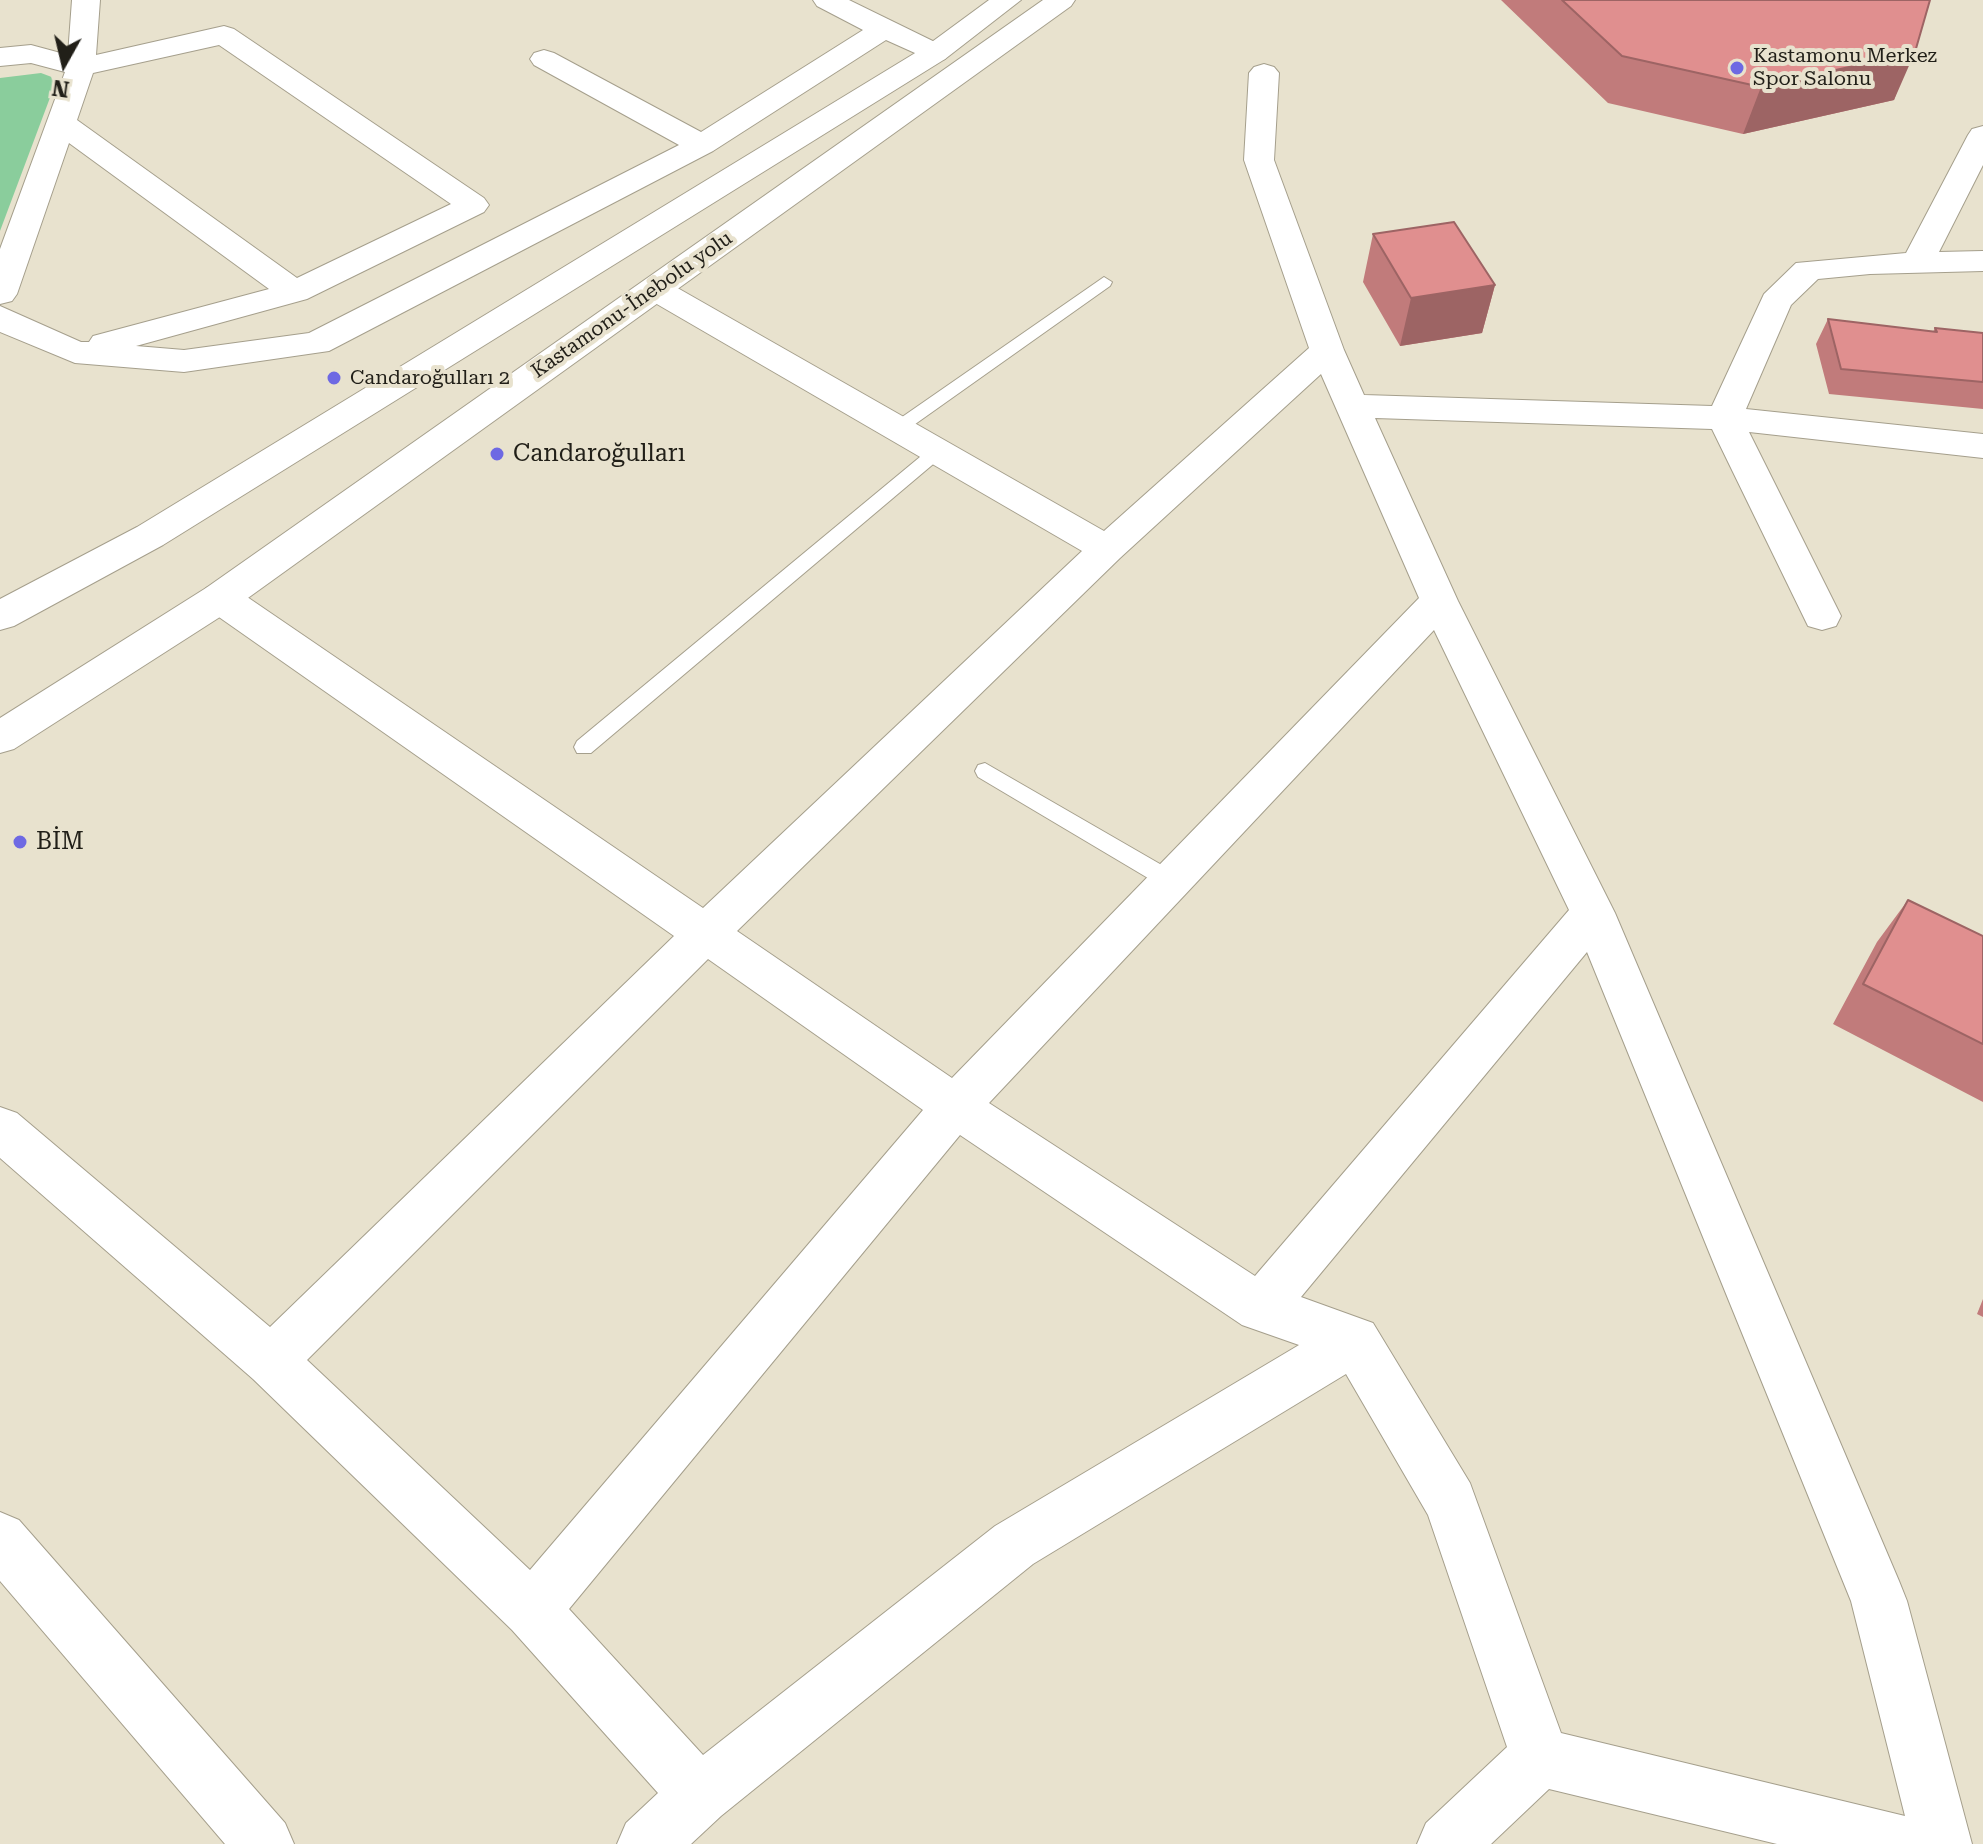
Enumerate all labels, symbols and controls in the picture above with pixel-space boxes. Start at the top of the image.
north arrow [24,24,104,104]
place label: Kastamonu Merkez Spor Salonu [1753,44,1937,91]
marker: Kastamonu Merkez Spor Salonu [1728,59,1746,77]
text: N [50,75,71,102]
street label: Kastamonu-İnebolu yolu [527,226,737,384]
place label: Candaroğulları 2 [350,366,510,390]
marker: Candaroğulları 2 [325,369,343,387]
place label: Candaroğulları [513,440,685,468]
marker: Candaroğulları [488,445,506,463]
place label: BİM [36,828,84,856]
marker: BİM [11,833,29,851]

